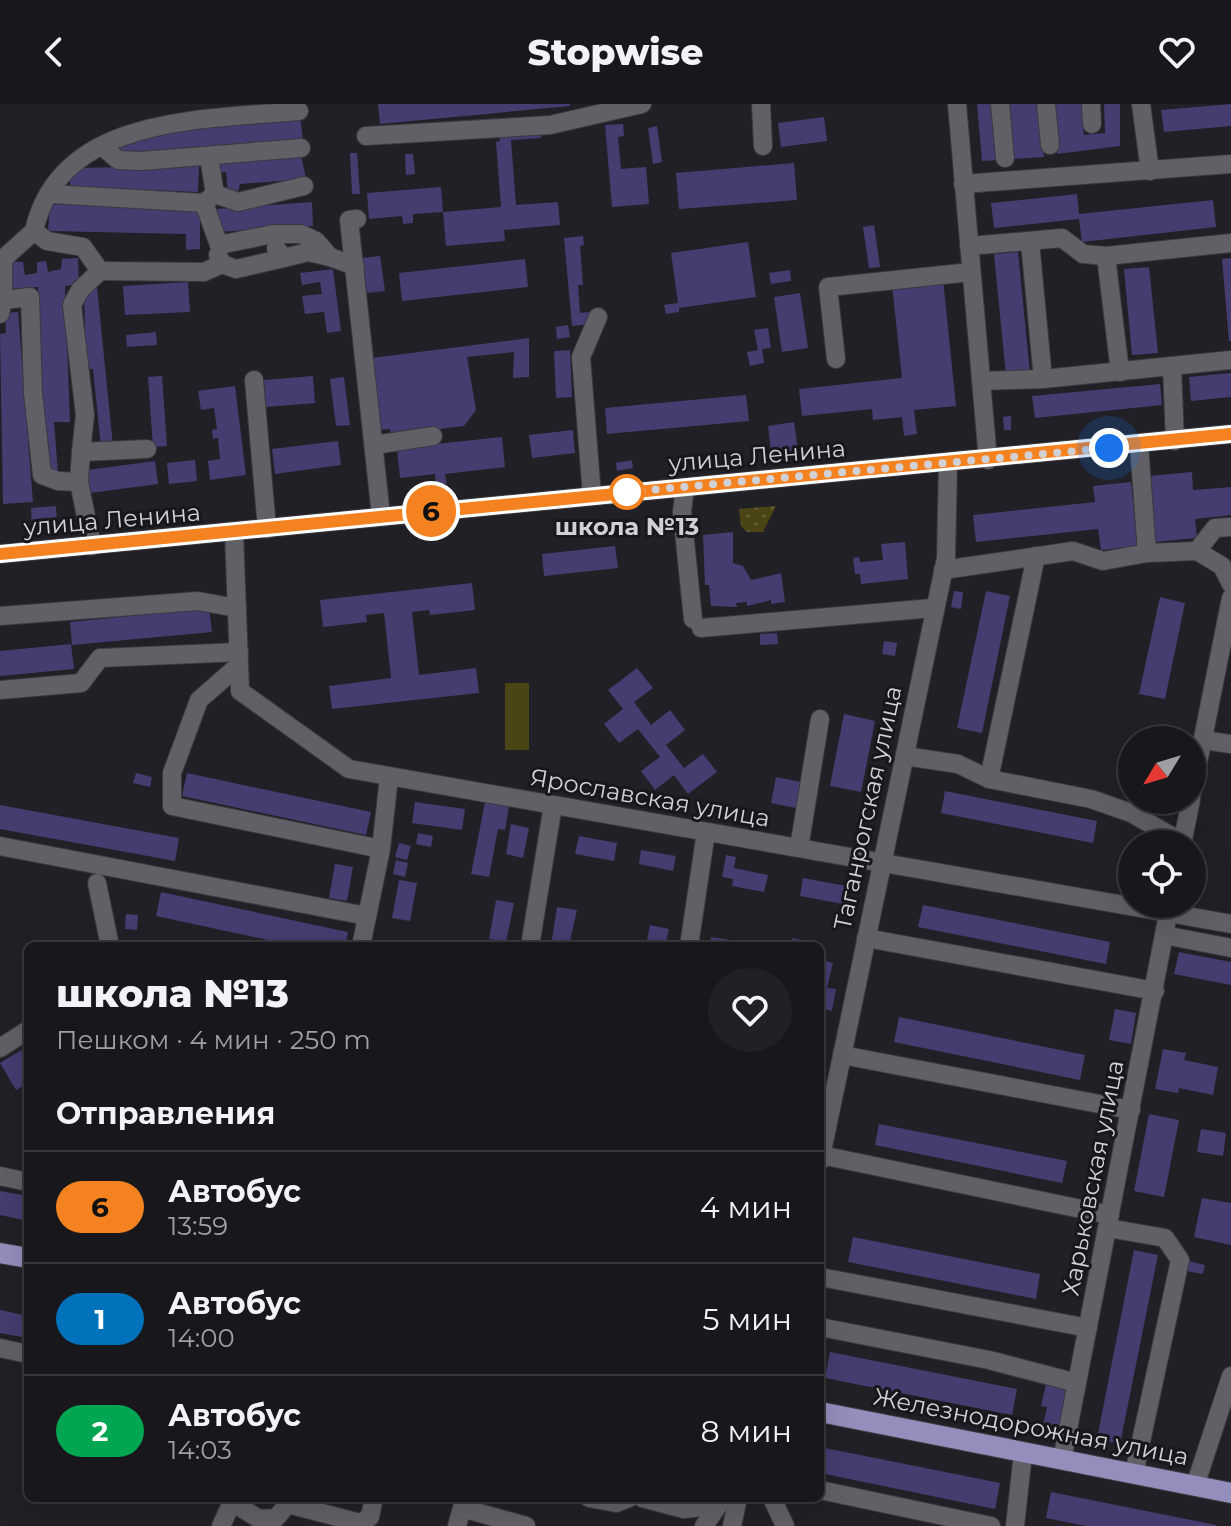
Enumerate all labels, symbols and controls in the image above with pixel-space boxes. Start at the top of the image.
icon: back [32,30,76,74]
text: Stopwise [528,30,703,74]
icon: heart [1155,30,1199,74]
your location [1089,428,1129,468]
street label: улица Ленина [666,433,847,478]
marker: школа №13 [610,475,644,509]
line badge: 6 [405,485,457,537]
text: 6 [422,494,440,528]
street label: улица Ленина [21,497,202,542]
place label: школа №13 [555,512,699,541]
street label: Таганрогская улица [827,683,908,932]
north arrow [1118,726,1206,814]
map controls [1118,726,1206,918]
street label: Ярославская улица [528,762,772,833]
button: locate [1118,830,1206,918]
button: heart [708,968,792,1052]
text: школа №13 [56,970,289,1017]
text: Пешком · 4 мин · 250 m [56,1024,371,1056]
street label: Харьковская улица [1055,1058,1130,1298]
text: Отправления [56,1095,275,1132]
text: Автобус [168,1173,301,1210]
text: 4 мин [700,1189,792,1226]
text: 6 [91,1190,109,1224]
text: 13:59 [168,1210,228,1242]
text: Автобус [168,1285,301,1322]
text: 5 мин [703,1301,792,1338]
text: 1 [95,1302,105,1336]
text: 14:00 [168,1322,235,1354]
street label: Железнодорожная улица [871,1382,1191,1471]
text: Автобус [168,1397,301,1434]
text: 8 мин [700,1413,792,1450]
text: 2 [92,1414,108,1448]
text: 14:03 [168,1434,232,1466]

